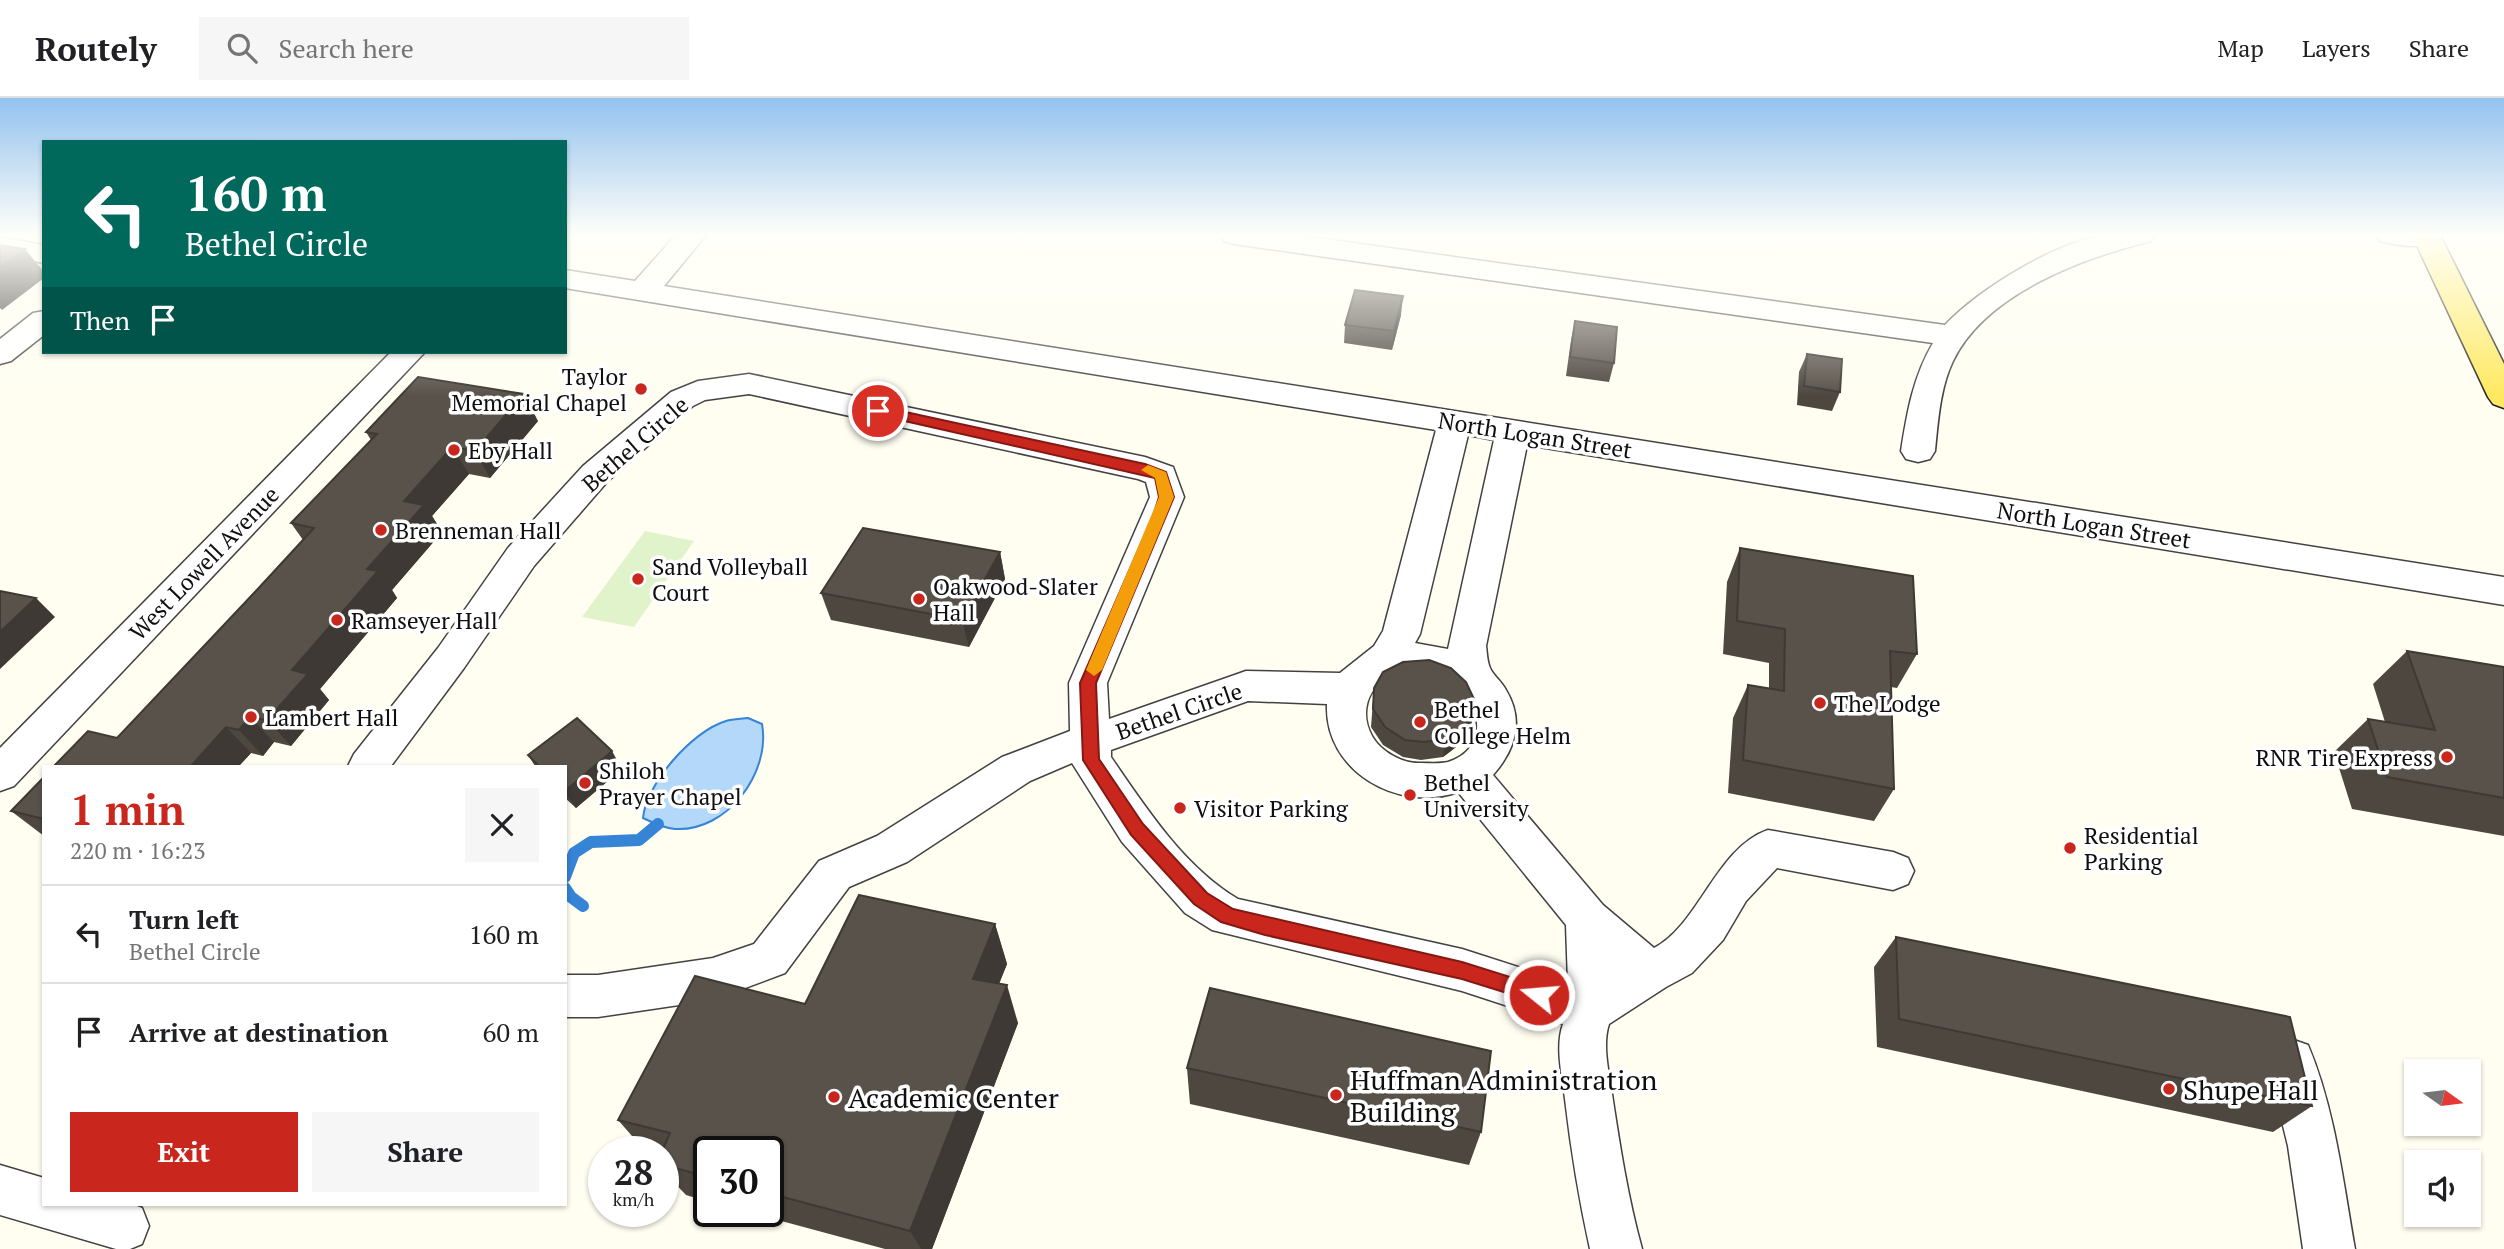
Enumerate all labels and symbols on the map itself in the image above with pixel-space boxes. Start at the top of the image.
place label: Taylor Memorial Chapel [452,361,627,418]
marker: Taylor Memorial Chapel [633,381,649,397]
pin [848,381,908,441]
street label: Bethel Circle [575,389,695,499]
street label: North Logan Street [1436,404,1635,466]
place label: Eby Hall [468,435,553,466]
marker: Eby Hall [446,442,462,458]
street label: West Lowell Avenue [122,479,286,647]
street label: North Logan Street [1995,494,2194,556]
place label: Brenneman Hall [395,515,561,546]
marker: Brenneman Hall [373,522,389,538]
place label: Sand Volleyball Court [652,551,808,608]
marker: Sand Volleyball Court [630,571,646,587]
place label: Oakwood-Slater Hall [933,571,1098,628]
marker: Oakwood-Slater Hall [911,591,927,607]
place label: Ramseyer Hall [351,605,498,636]
marker: Ramseyer Hall [329,612,345,628]
street label: Bethel Circle [1112,675,1246,747]
place label: The Lodge [1834,688,1941,719]
place label: Bethel College Helm [1434,694,1571,751]
marker: The Lodge [1812,695,1828,711]
place label: Lambert Hall [265,702,398,733]
marker: Lambert Hall [243,709,259,725]
marker: Bethel College Helm [1412,714,1428,730]
place label: RNR Tire Express [2255,742,2433,773]
marker: RNR Tire Express [2439,749,2455,765]
place label: Shiloh Prayer Chapel [599,755,742,812]
place label: Bethel University [1424,767,1529,824]
marker: Shiloh Prayer Chapel [577,775,593,791]
marker: Bethel University [1402,787,1418,803]
place label: Visitor Parking [1194,793,1349,824]
marker: Visitor Parking [1172,800,1188,816]
place label: Residential Parking [2084,820,2199,877]
marker: Residential Parking [2062,840,2078,856]
position arrow [1502,958,1576,1032]
north arrow [2404,1059,2482,1136]
place label: Huffman Administration Building [1350,1061,1658,1130]
place label: Shupe Hall [2183,1071,2319,1108]
place label: Academic Center [848,1079,1059,1116]
marker: Shupe Hall [2161,1081,2177,1097]
marker: Huffman Administration Building [1328,1087,1344,1103]
marker: Academic Center [826,1089,842,1105]
speed limit sign: 30 [693,1136,784,1227]

